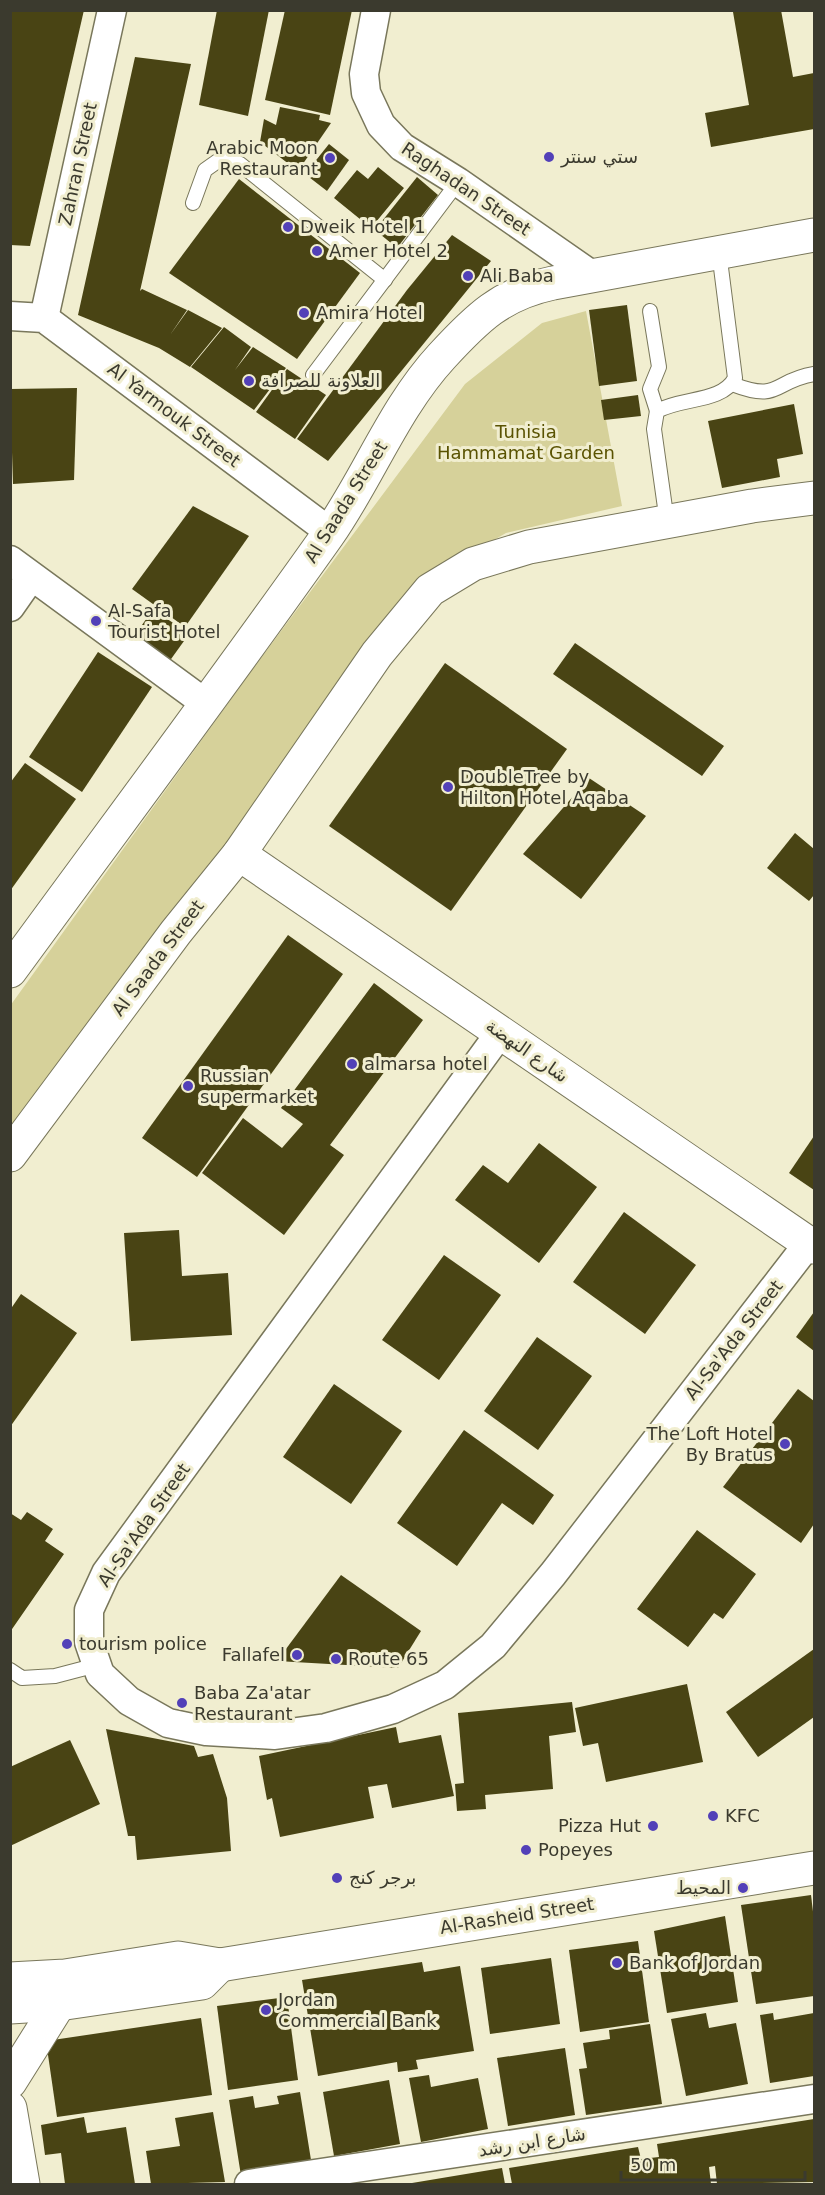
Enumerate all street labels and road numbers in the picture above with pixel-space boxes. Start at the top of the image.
street label: Zahran Street [54,101,101,227]
street label: Raghadan Street [398,138,535,240]
street label: Al Yarmouk Street [104,358,245,471]
street label: Al Saada Street [300,437,391,566]
street label: Al Saada Street [107,896,208,1020]
street label: شارع النهضة [482,1015,572,1087]
street label: Al-Sa'Ada Street [680,1276,787,1404]
street label: Al-Sa'Ada Street [93,1459,194,1591]
street label: Al-Rasheid Street [438,1893,595,1938]
street label: شارع ابن رشد [477,2123,587,2161]

